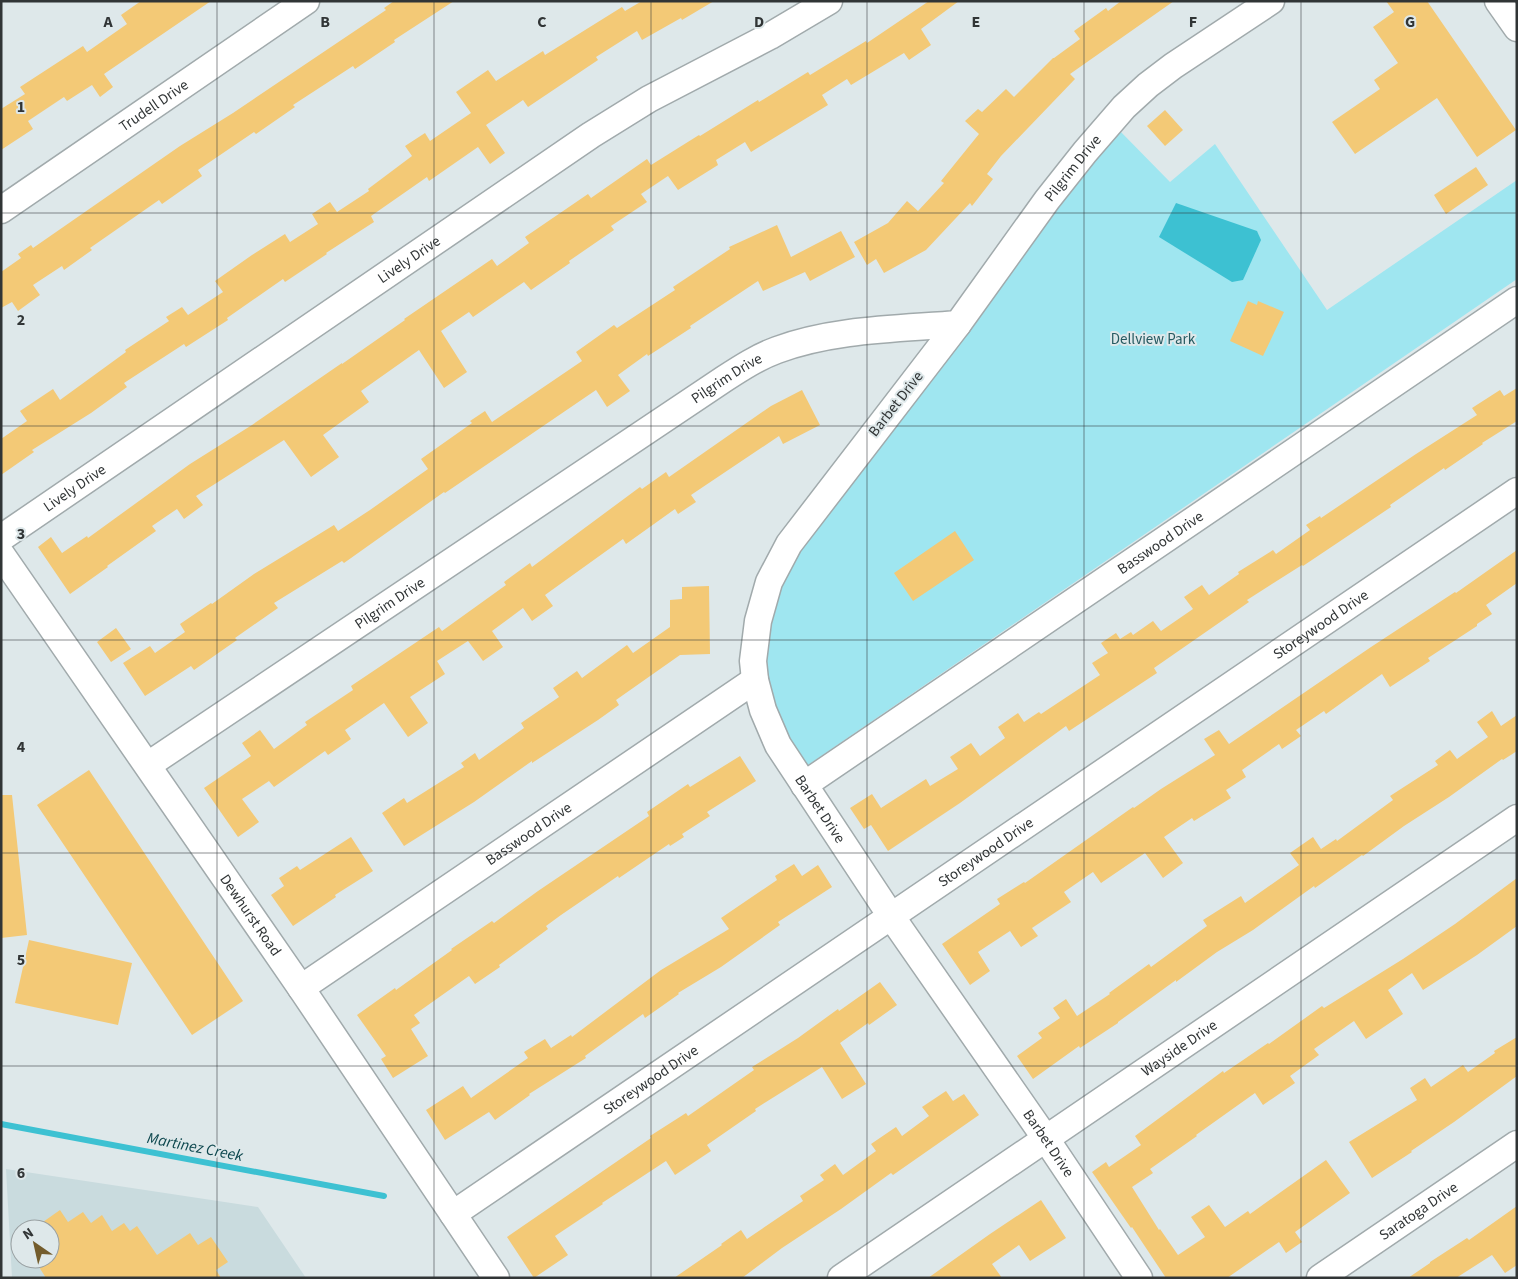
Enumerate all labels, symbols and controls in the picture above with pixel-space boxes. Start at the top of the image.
text: A [102,11,113,33]
text: B [320,11,330,33]
text: C [537,11,547,33]
text: D [754,11,764,33]
text: E [972,11,980,33]
text: F [1189,11,1197,33]
text: G [1405,11,1415,33]
street label: Trudell Drive [115,74,192,137]
text: 1 [17,96,25,118]
street label: Pilgrim Drive [1039,130,1106,206]
street label: Lively Drive [373,230,445,288]
text: 2 [17,309,25,331]
park label: Dellview Park [1111,329,1196,350]
street label: Pilgrim Drive [687,348,766,409]
street label: Barbet Drive [864,367,928,441]
street label: Lively Drive [39,459,110,517]
street label: Basswood Drive [1113,506,1208,579]
text: 3 [17,523,25,545]
street label: Pilgrim Drive [350,572,429,634]
street label: Storeywood Drive [1269,584,1373,664]
text: 4 [17,736,26,758]
street label: Barbet Drive [790,771,850,847]
street label: Basswood Drive [481,797,576,870]
street label: Storeywood Drive [934,812,1038,892]
street label: Dewhurst Road [215,870,286,960]
text: 5 [17,949,25,971]
street label: Wayside Drive [1137,1015,1221,1081]
street label: Storeywood Drive [599,1040,703,1120]
street label: Barbet Drive [1018,1105,1079,1181]
water label: Martinez Creek [145,1127,245,1167]
text: 6 [17,1162,25,1184]
street label: Saratoga Drive [1375,1177,1462,1245]
north arrow [10,1219,60,1269]
text: N [19,1223,38,1245]

